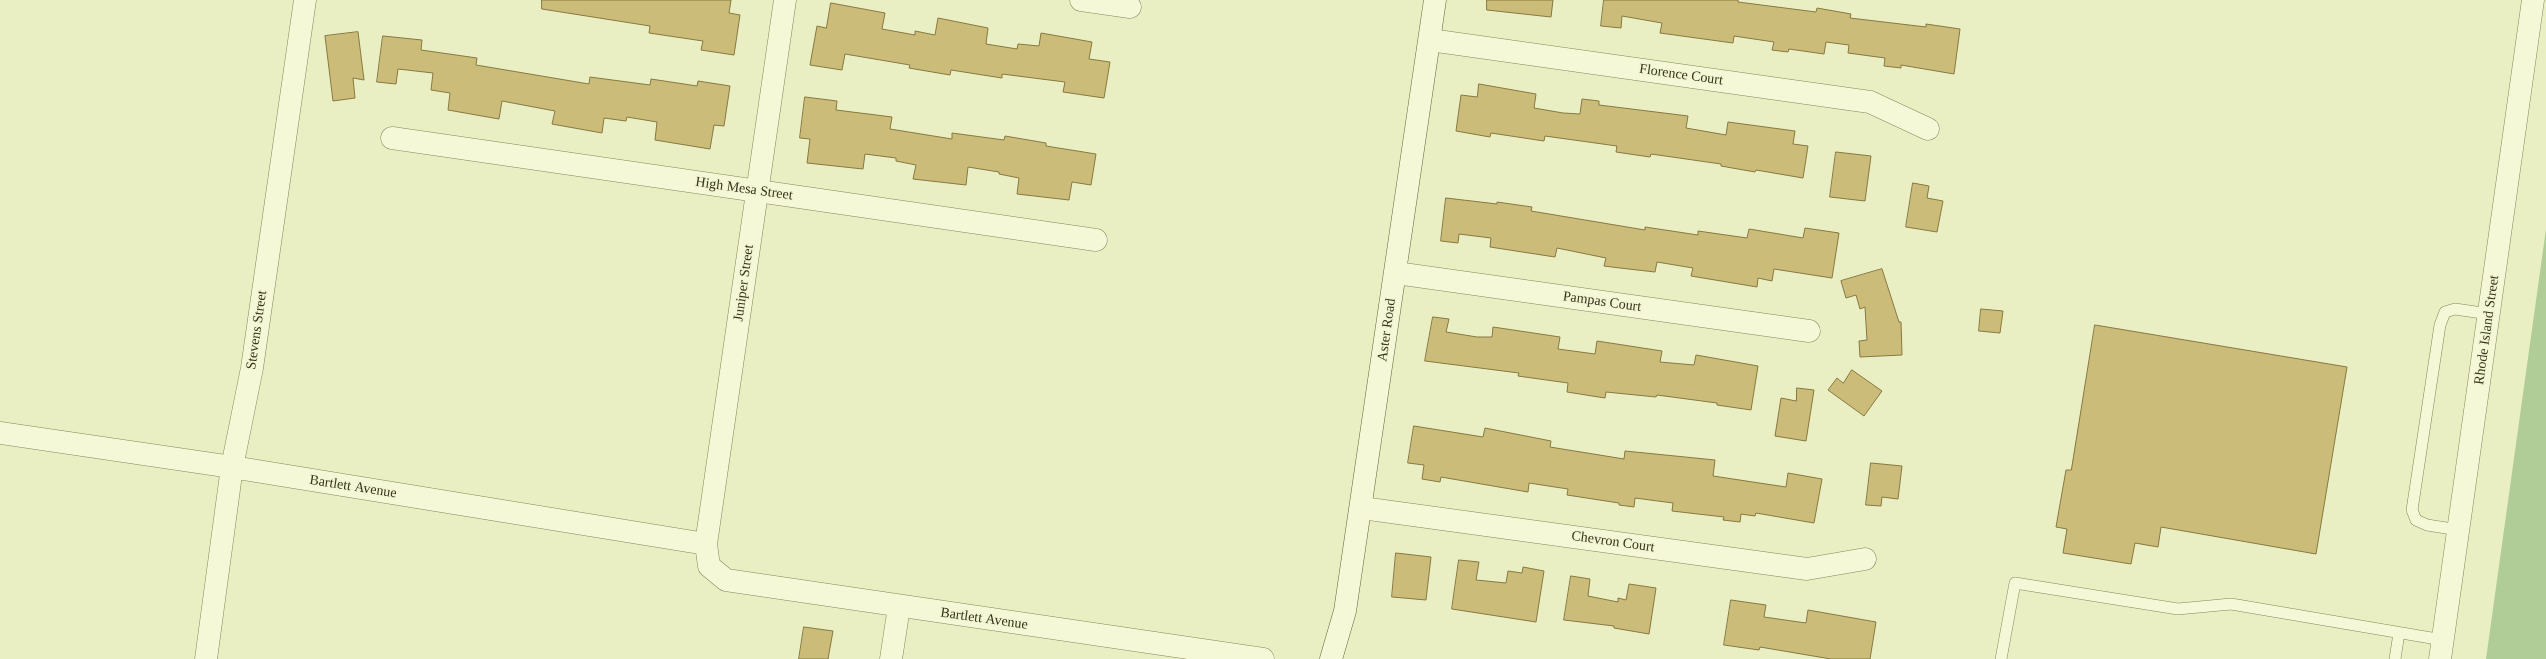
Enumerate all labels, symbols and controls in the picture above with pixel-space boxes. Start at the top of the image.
street label: Florence Court [1638,61,1724,89]
street label: High Mesa Street [694,174,794,204]
street label: Juniper Street [730,244,758,322]
street label: Rhode Island Street [2471,274,2503,386]
street label: Pampas Court [1562,288,1642,316]
street label: Stevens Street [243,289,271,371]
street label: Aster Road [1374,297,1400,363]
street label: Bartlett Avenue [308,472,398,502]
street label: Chevron Court [1570,528,1656,556]
street label: Bartlett Avenue [939,605,1029,633]

